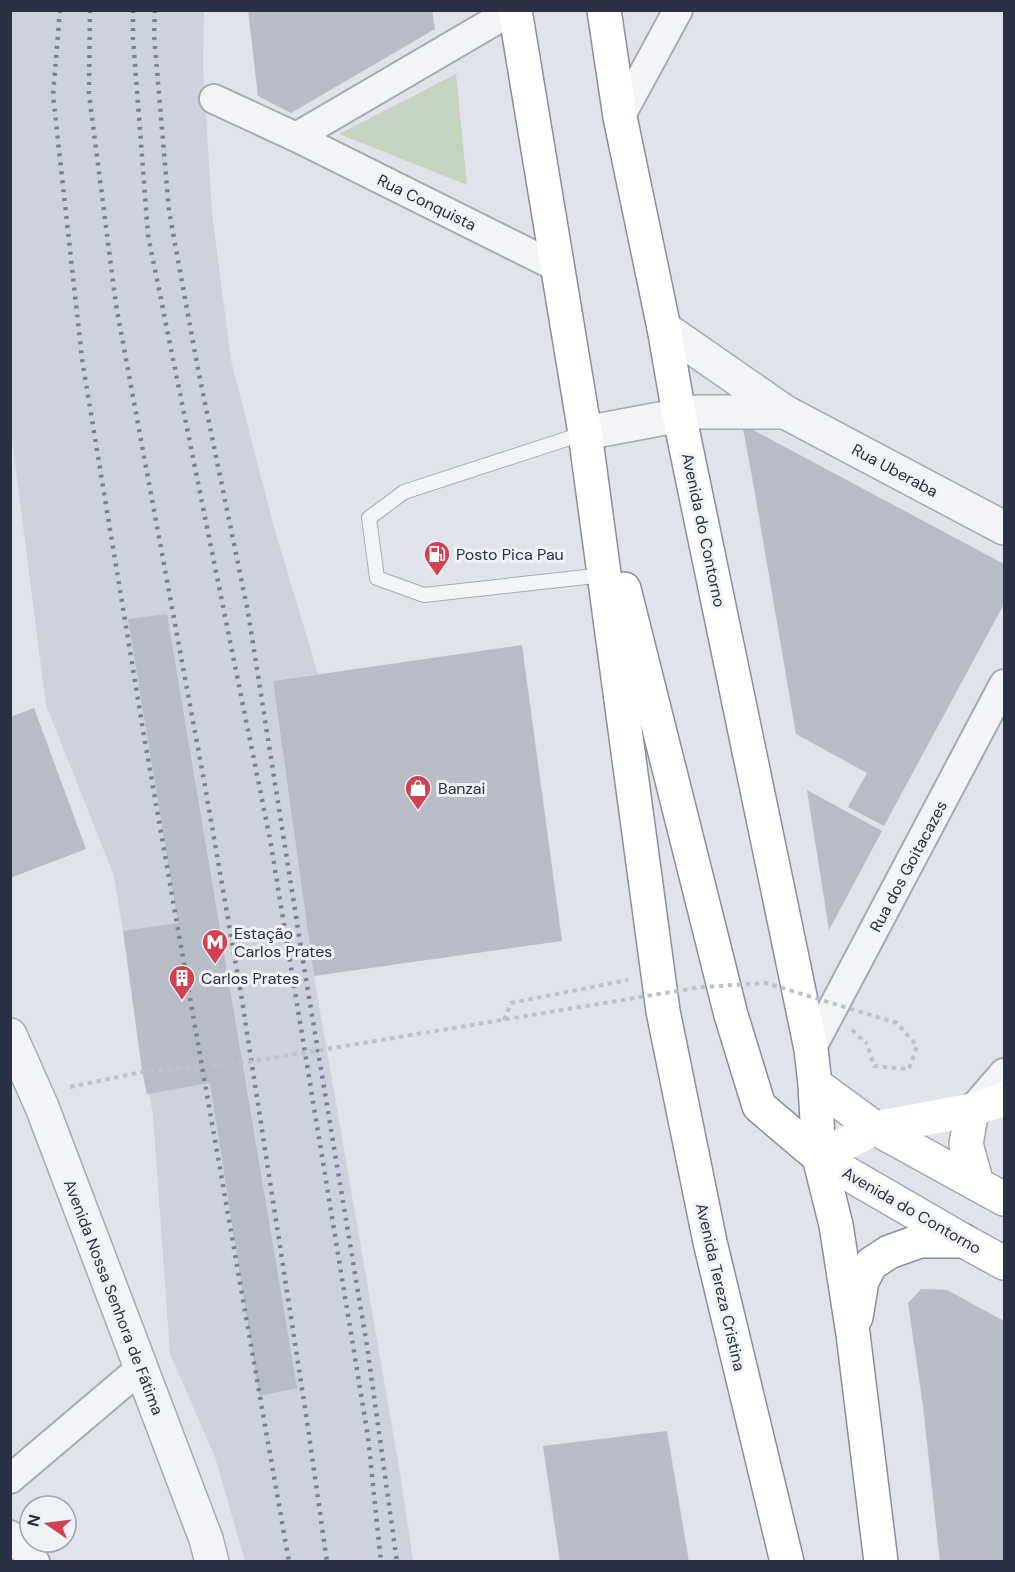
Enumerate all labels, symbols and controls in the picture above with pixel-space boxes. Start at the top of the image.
street label: Rua Conquista [374,169,480,235]
street label: Rua Uberaba [848,439,941,502]
street label: Avenida do Contorno [677,451,730,609]
fuel station icon: Posto Pica Pau [422,539,452,577]
place label: Posto Pica Pau [456,544,564,565]
shop icon: Banzai [403,773,433,811]
place label: Banzai [438,778,485,799]
street label: Rua dos Goitacazes [865,797,952,936]
place label: Estação Carlos Prates [234,923,332,962]
metro station icon: Estação Carlos Prates [200,927,230,965]
building icon: Carlos Prates [167,963,197,1001]
place label: Carlos Prates [201,968,299,989]
street label: Avenida do Contorno [839,1162,985,1259]
street label: Avenida Nossa Senhora de Fátima [59,1176,168,1418]
street label: Avenida Tereza Cristina [691,1201,750,1373]
north arrow [18,1494,78,1554]
text: N [22,1512,46,1529]

